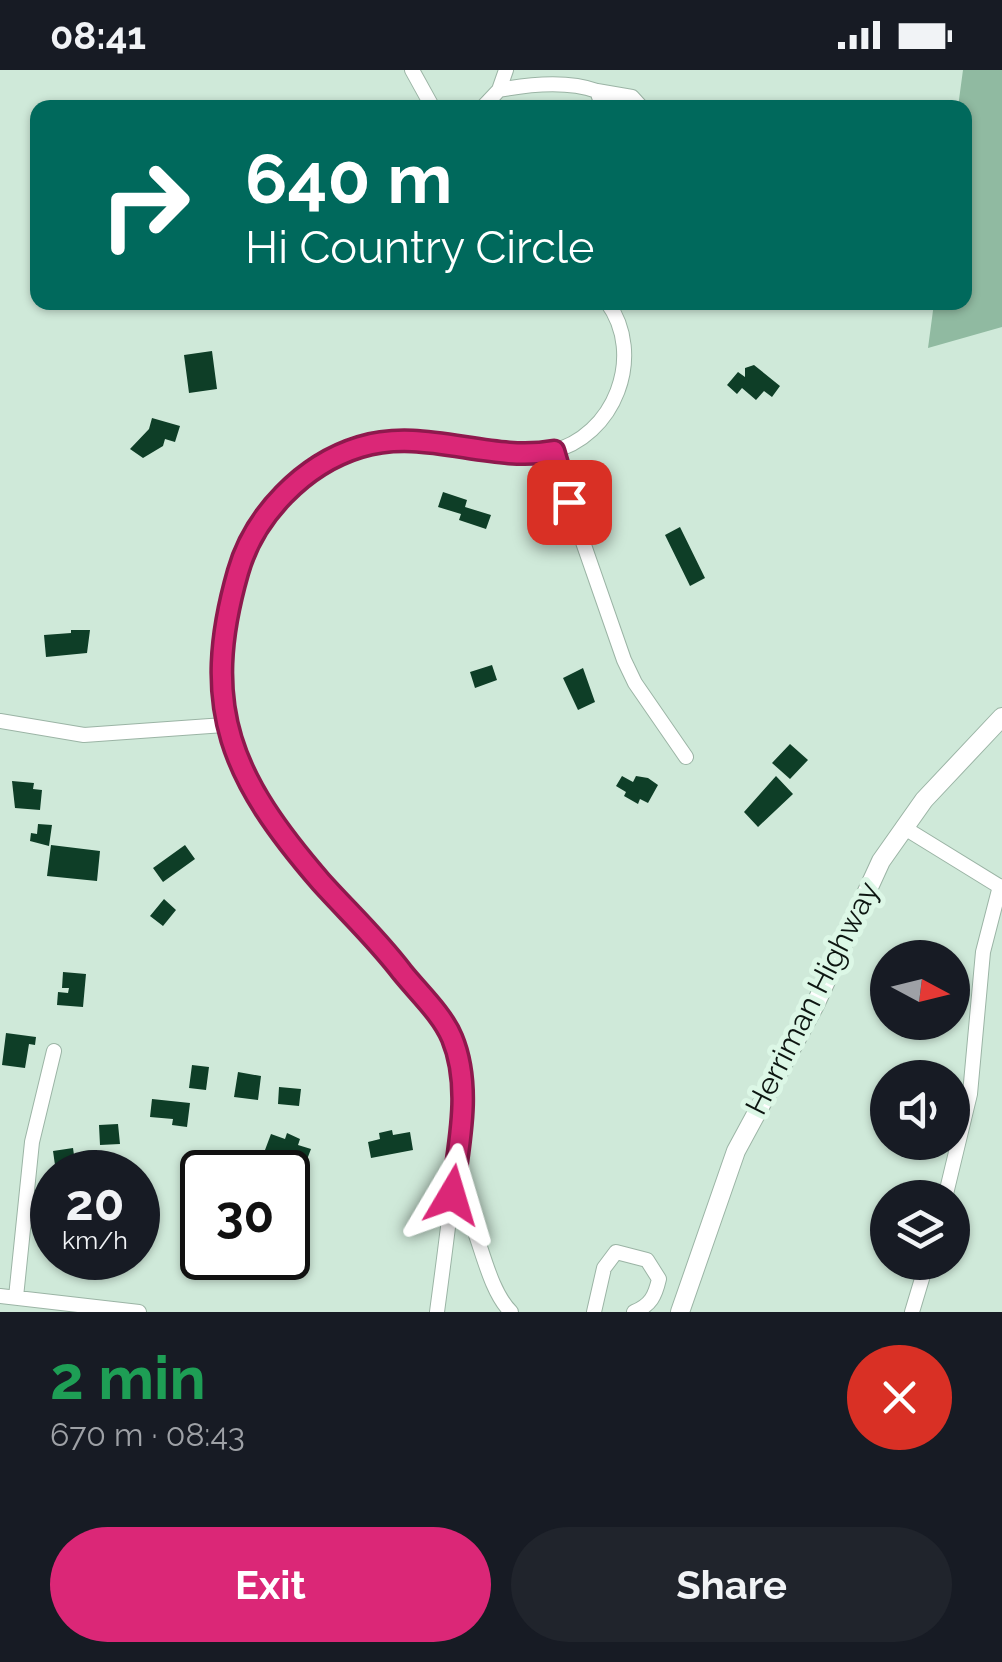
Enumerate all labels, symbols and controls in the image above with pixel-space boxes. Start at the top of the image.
text: 08:41 [50,13,146,58]
text: 640 m [245,137,452,219]
icon: right [80,140,210,270]
text: Hi Country Circle [245,221,595,274]
pin [527,460,612,545]
icon: arrive [542,475,597,530]
street label: Herriman Highway [738,876,886,1120]
north arrow [870,940,970,1040]
map controls [870,940,970,1280]
button: sound [870,1060,970,1160]
position arrow [400,1143,504,1247]
speed limit sign: 30 [180,1150,310,1280]
text: 20 [66,1173,124,1232]
button: layers [870,1180,970,1280]
text: km/h [62,1225,128,1255]
text: 2 min [50,1343,206,1413]
button: close [847,1345,952,1450]
text: 670 m · 08:43 [50,1416,245,1453]
button: Exit [50,1527,491,1642]
button: Share [511,1527,952,1642]

